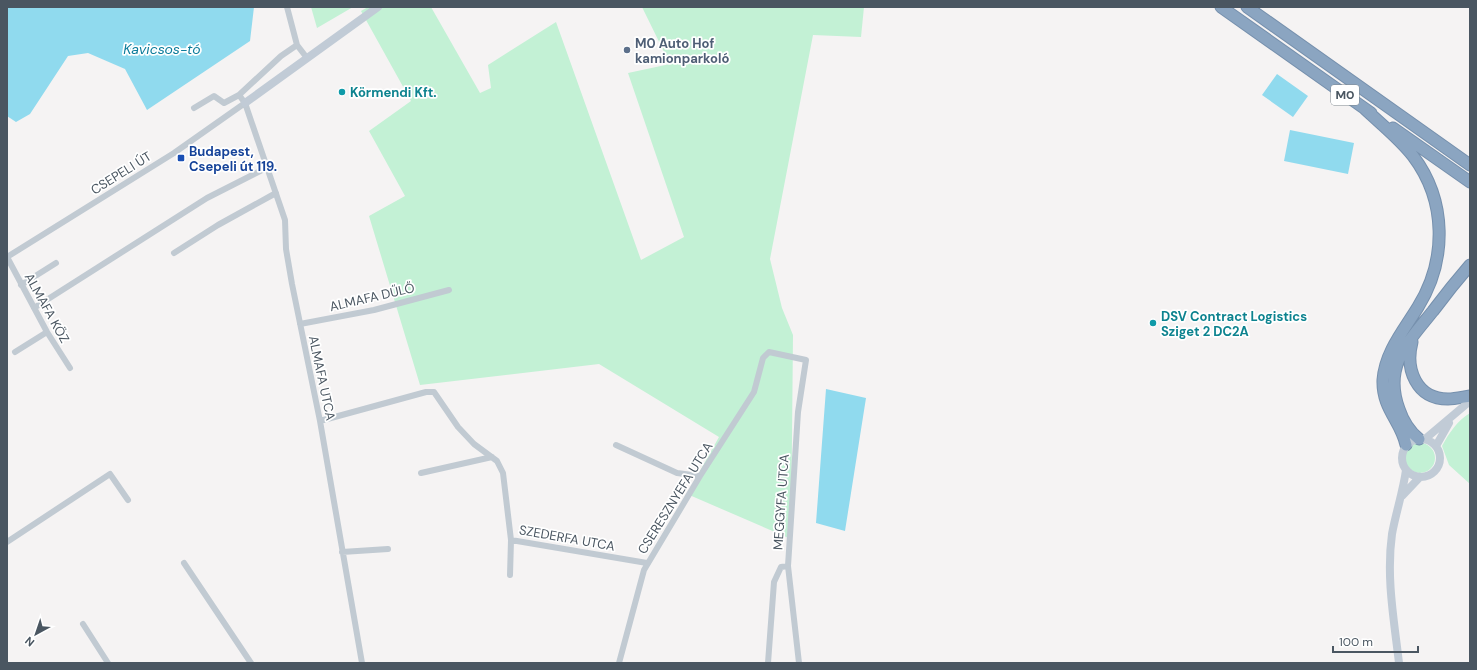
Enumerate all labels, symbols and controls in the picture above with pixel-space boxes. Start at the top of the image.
place label: M0 Auto Hof kamionparkoló [635,35,729,67]
water label: Kavicsos-tó [123,40,201,58]
marker: M0 Auto Hof kamionparkoló [622,45,632,55]
place label: Körmendi Kft. [350,84,437,101]
road number: M0 [1331,85,1359,105]
marker: Körmendi Kft. [337,87,347,97]
place label: Budapest, Csepeli út 119. [189,143,277,175]
street label: CSEPELI ÚT [87,147,154,198]
marker: Budapest, Csepeli út 119. [176,153,186,163]
street label: ALMAFA KÖZ [21,270,73,346]
street label: ALMAFA DŰLŐ [328,279,416,315]
place label: DSV Contract Logistics Sziget 2 DC2A [1161,308,1307,340]
marker: DSV Contract Logistics Sziget 2 DC2A [1148,318,1158,328]
street label: ALMAFA UTCA [305,334,339,422]
street label: CSERESZNYEFA UTCA [634,439,717,557]
street label: MEGGYFA UTCA [769,453,793,551]
street label: SZEDERFA UTCA [518,521,617,555]
north arrow [16,614,56,654]
scale bar [1333,628,1418,654]
text: N [22,634,37,650]
text: 100 m [1339,634,1373,650]

